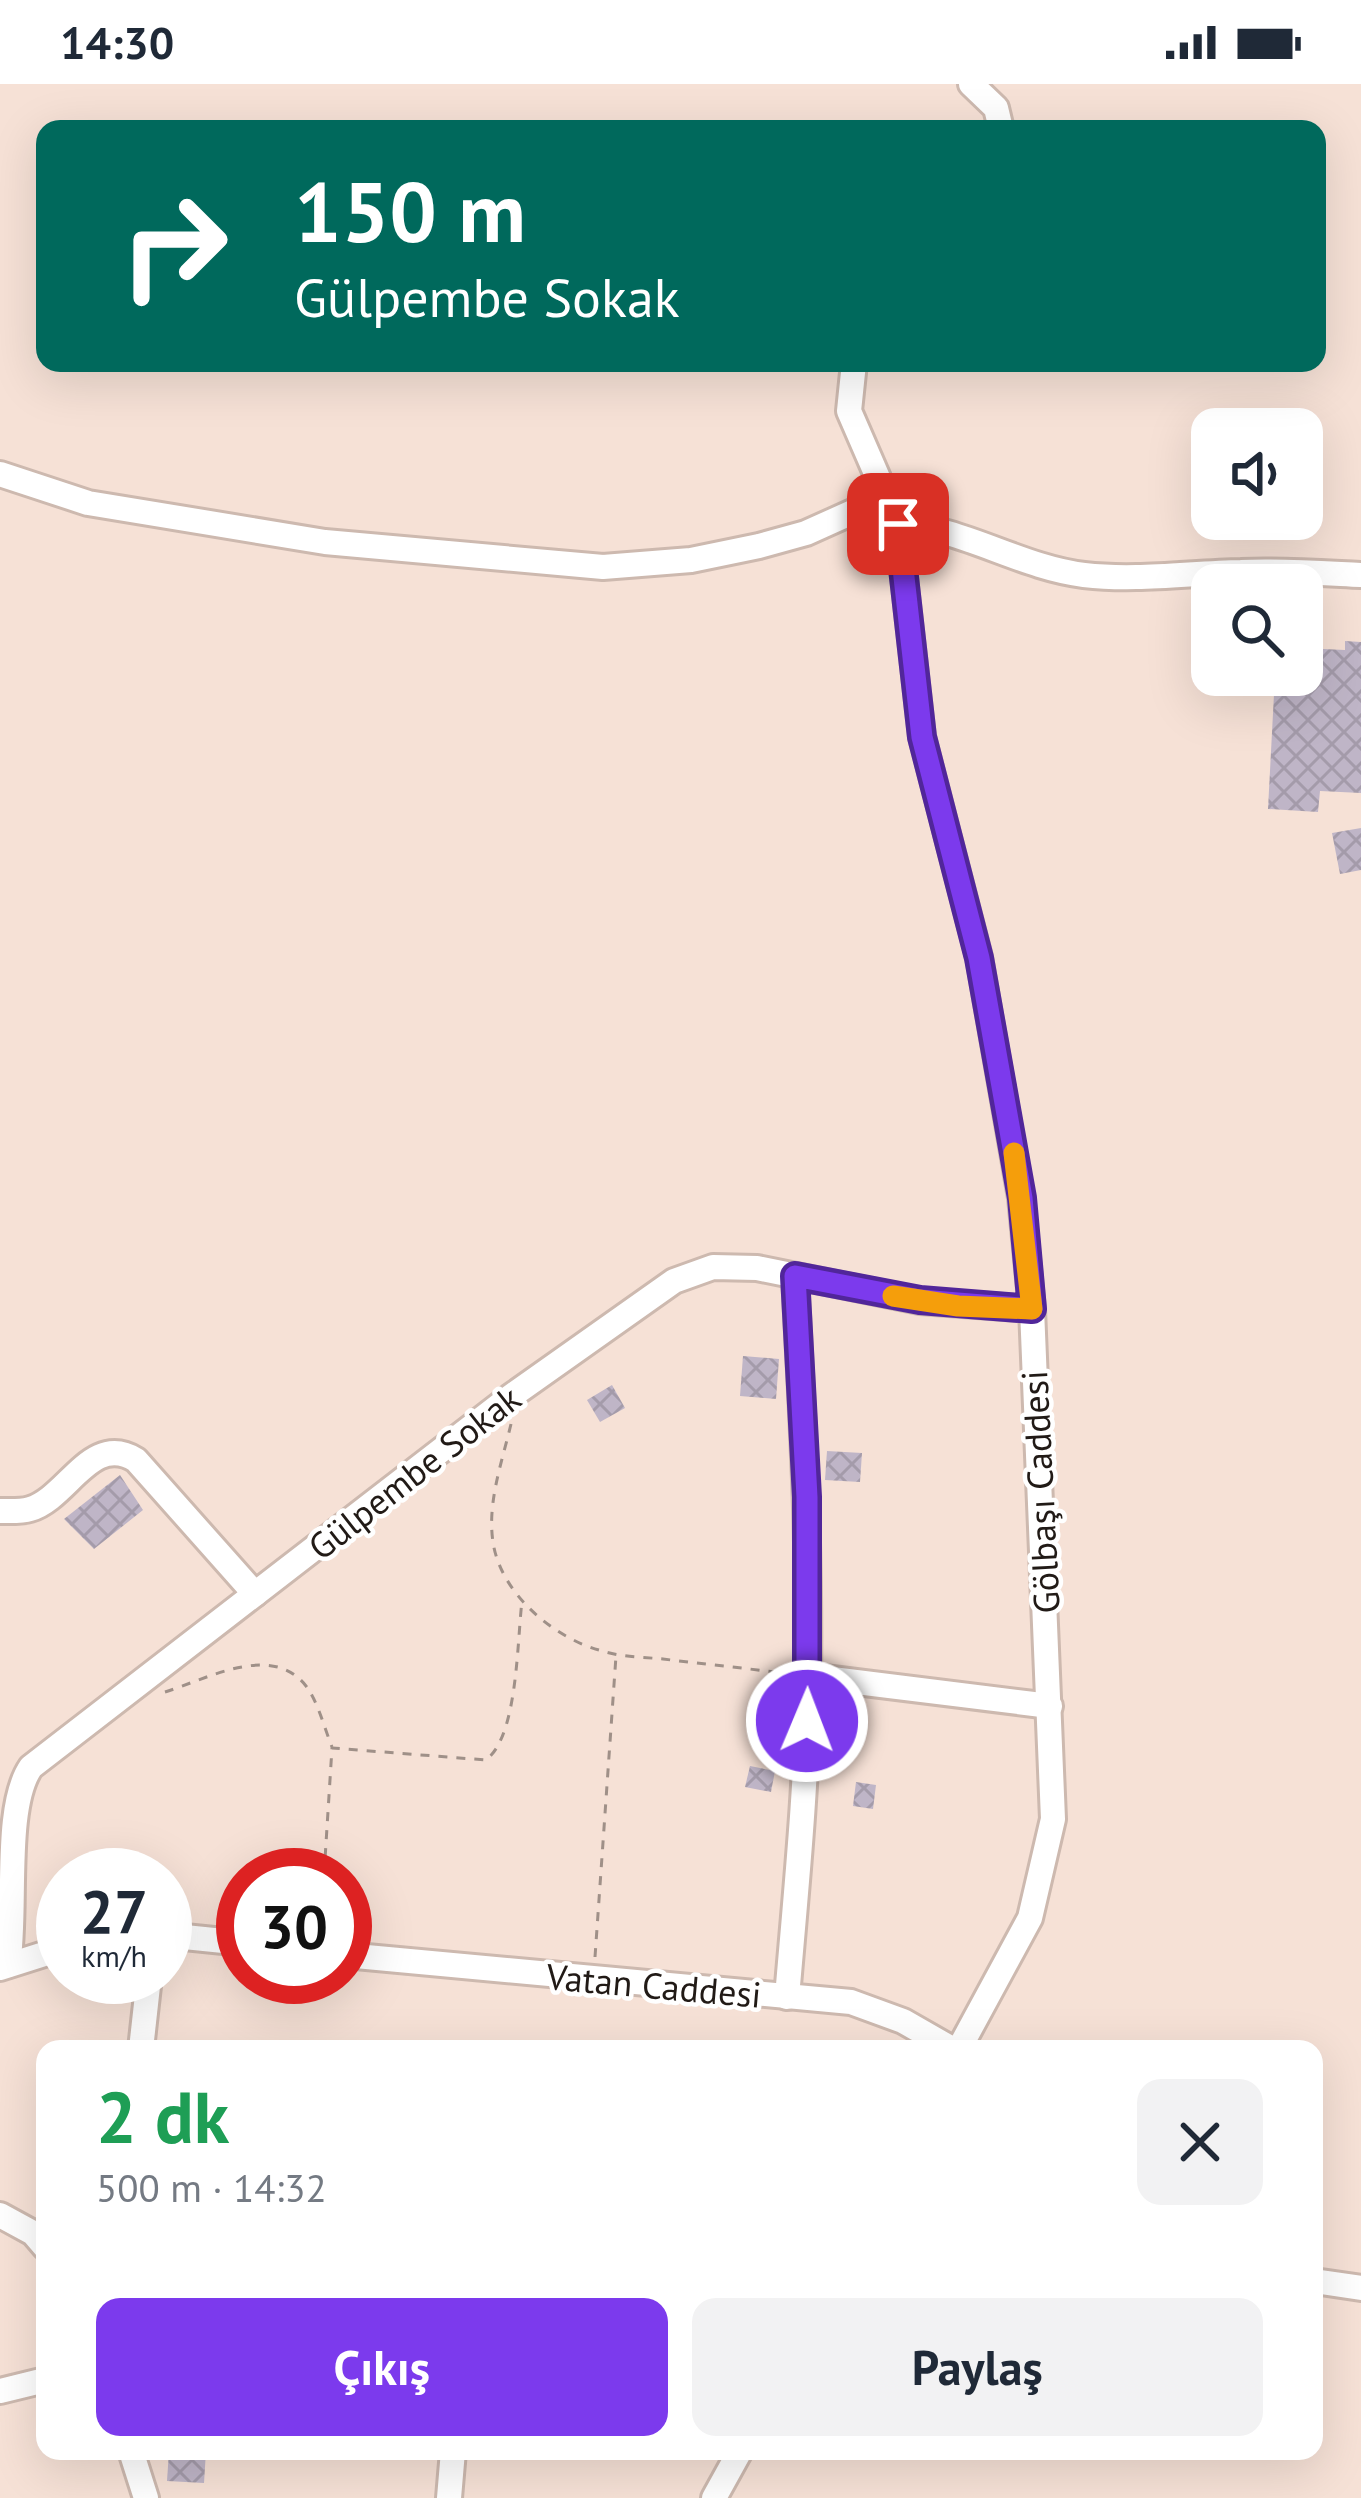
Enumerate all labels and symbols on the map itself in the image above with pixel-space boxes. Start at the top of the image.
pin [847,473,949,575]
street label: Gölbaşı Caddesi [1010,1369,1070,1615]
street label: Gülpembe Sokak [298,1374,530,1570]
position arrow [744,1658,870,1784]
speed limit sign: 30 [216,1848,372,2004]
street label: Vatan Caddesi [544,1952,763,2018]

